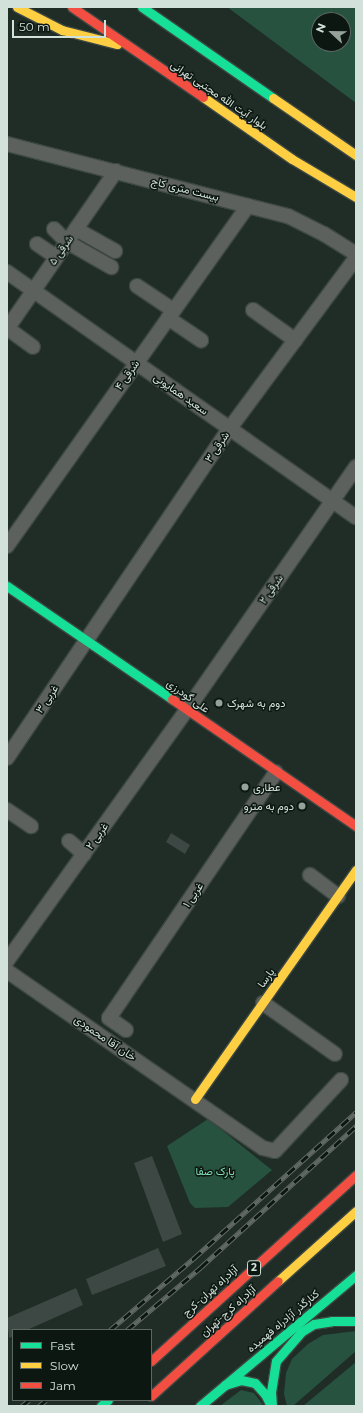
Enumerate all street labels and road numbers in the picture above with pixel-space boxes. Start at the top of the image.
street label: بلوار آیت الله مجتبی تهرانی [168,58,270,132]
street label: بیست متری کاج [150,174,220,204]
street label: ۵ شرقی [46,232,76,268]
street label: ۴ شرقی [112,357,142,393]
street label: سعید همایونی [151,370,211,418]
street label: ۳ شرقی [202,429,232,465]
street label: ۲ شرقی [256,572,286,606]
street label: علی گودرزی [164,676,212,716]
street label: ۳ غربی [33,682,61,716]
street label: ۲ غربی [83,820,111,852]
street label: ۱ غربی [180,880,206,910]
street label: پارسا [255,966,277,990]
street label: خان آقا محمودی [72,1012,138,1064]
road number: 2 [247,1260,261,1276]
street label: آزادراه تهران-کرج [180,1263,240,1319]
street label: آزادراه کرج-تهران [198,1283,258,1339]
street label: کنارگذر آزادراه فهمیده [244,1287,322,1355]

